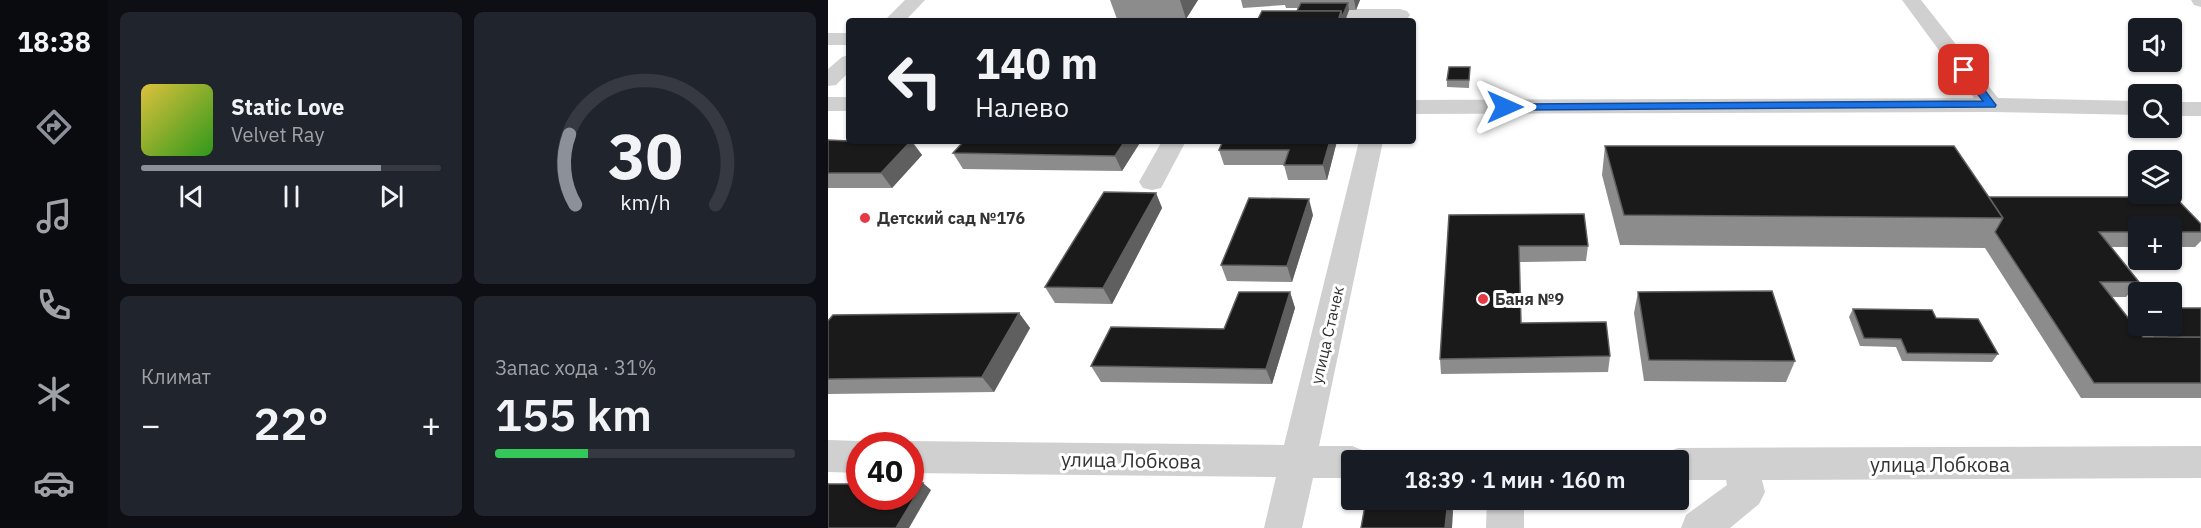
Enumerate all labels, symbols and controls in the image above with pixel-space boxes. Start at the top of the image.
map controls [2128,18,2182,336]
button: sound [2128,18,2182,72]
text: 18:38 [17,24,91,59]
text: 140 m [975,36,1098,91]
icon: left [876,42,954,120]
pin [1938,44,1989,95]
icon: arrive [1947,53,1980,86]
position arrow [1473,75,1537,139]
button: search [2128,84,2182,138]
text: Налево [975,89,1069,124]
text: Static Love [231,92,344,121]
icon: directions [33,106,75,148]
text: 30 [608,115,682,196]
text: Velvet Ray [231,121,324,148]
button: layers [2128,150,2182,204]
icon: previous [175,180,208,213]
icon: pause [275,180,308,213]
icon: next [375,180,408,213]
text: km/h [620,189,670,217]
icon: music [33,195,75,237]
place label: Детский сад №176 [877,208,1026,228]
marker: Детский сад №176 [858,211,872,225]
button: + [2128,216,2182,270]
button: − [2128,282,2182,336]
icon: phone [33,284,75,326]
street label: улица Стачек [1306,284,1348,386]
place label: Баня №9 [1495,289,1564,309]
marker: Баня №9 [1476,292,1490,306]
text: Запас хода · 31% [495,354,657,381]
text: Климат [141,363,211,390]
icon: climate [33,373,75,415]
text: 155 km [495,385,652,443]
text: 22° [253,394,329,452]
text: − [141,403,161,446]
text: + [421,403,441,446]
speed limit sign: 40 [846,432,924,510]
street label: улица Лобкова [1061,445,1202,475]
street label: улица Лобкова [1870,451,2010,478]
icon: car [33,462,75,504]
text: 18:39 · 1 мин · 160 m [1404,465,1626,494]

